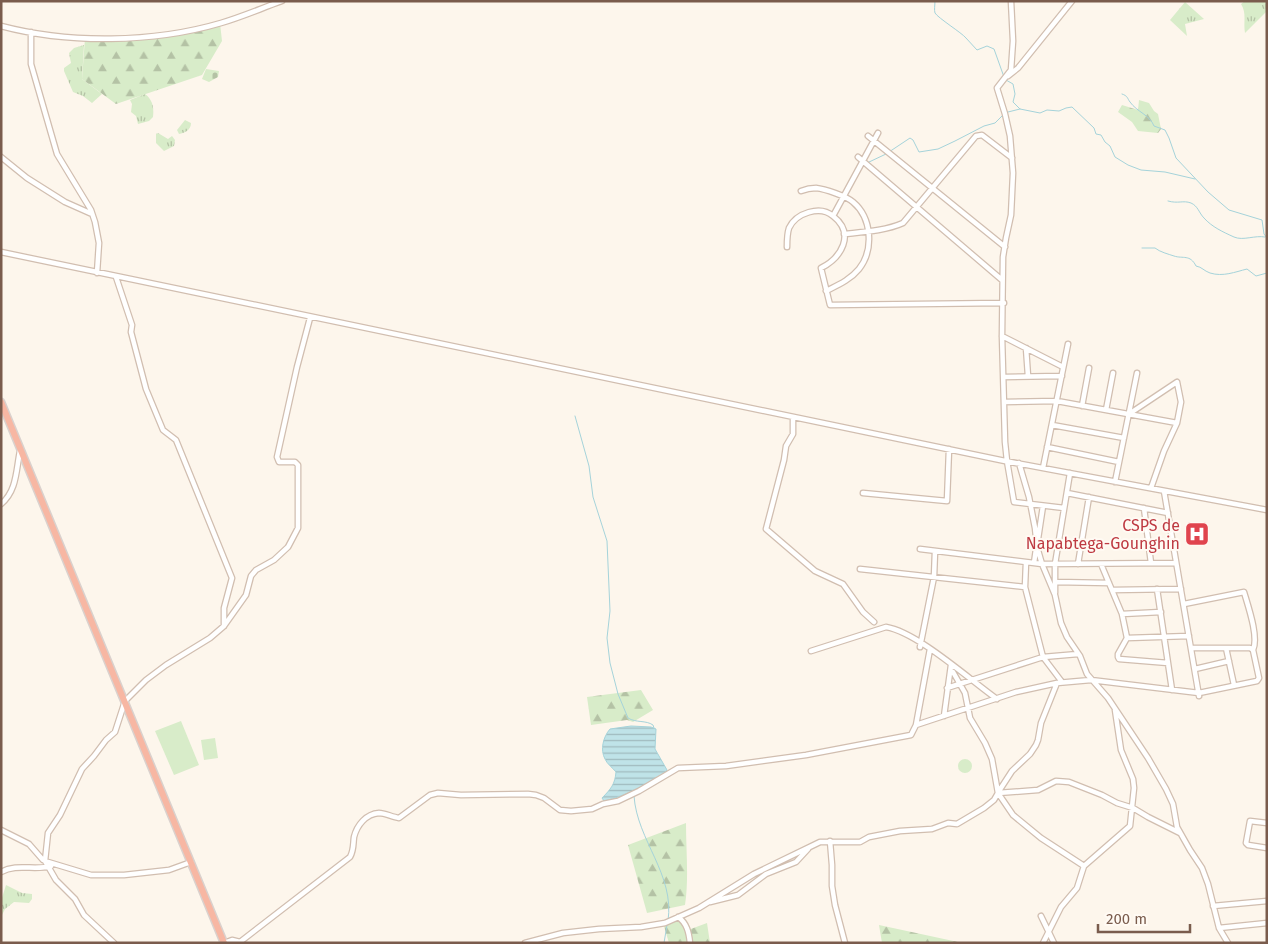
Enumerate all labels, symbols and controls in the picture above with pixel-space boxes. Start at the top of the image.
place label: CSPS de Napabtega-Gounghin [1026,516,1180,553]
hospital icon: CSPS de Napabtega-Gounghin [1184,521,1210,547]
scale bar [1098,902,1190,934]
text: 200 m [1106,910,1147,928]

